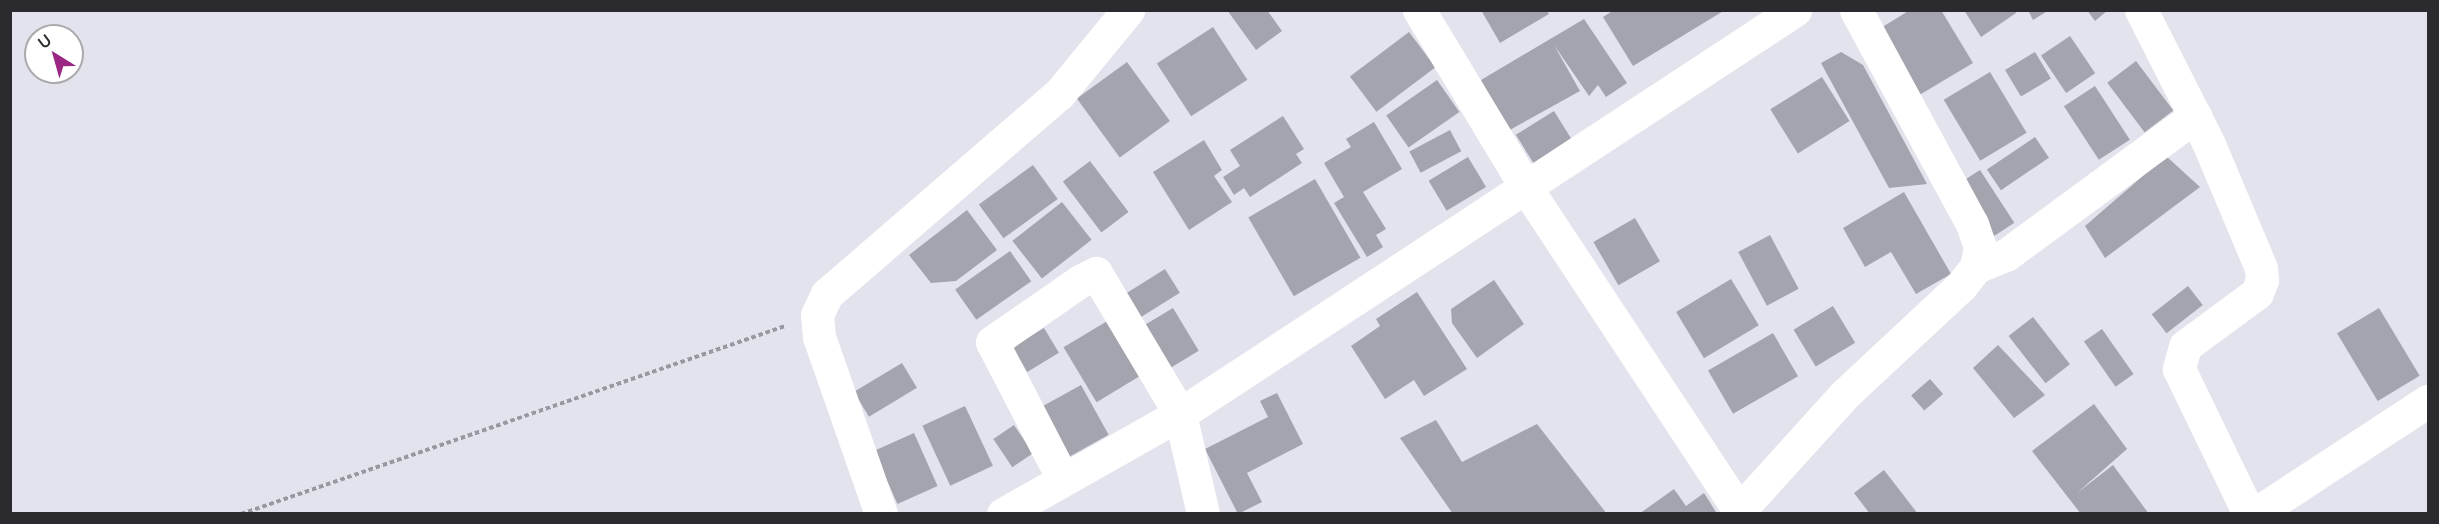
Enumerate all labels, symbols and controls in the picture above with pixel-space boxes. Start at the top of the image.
north arrow [24,24,84,84]
text: U [33,29,56,53]

